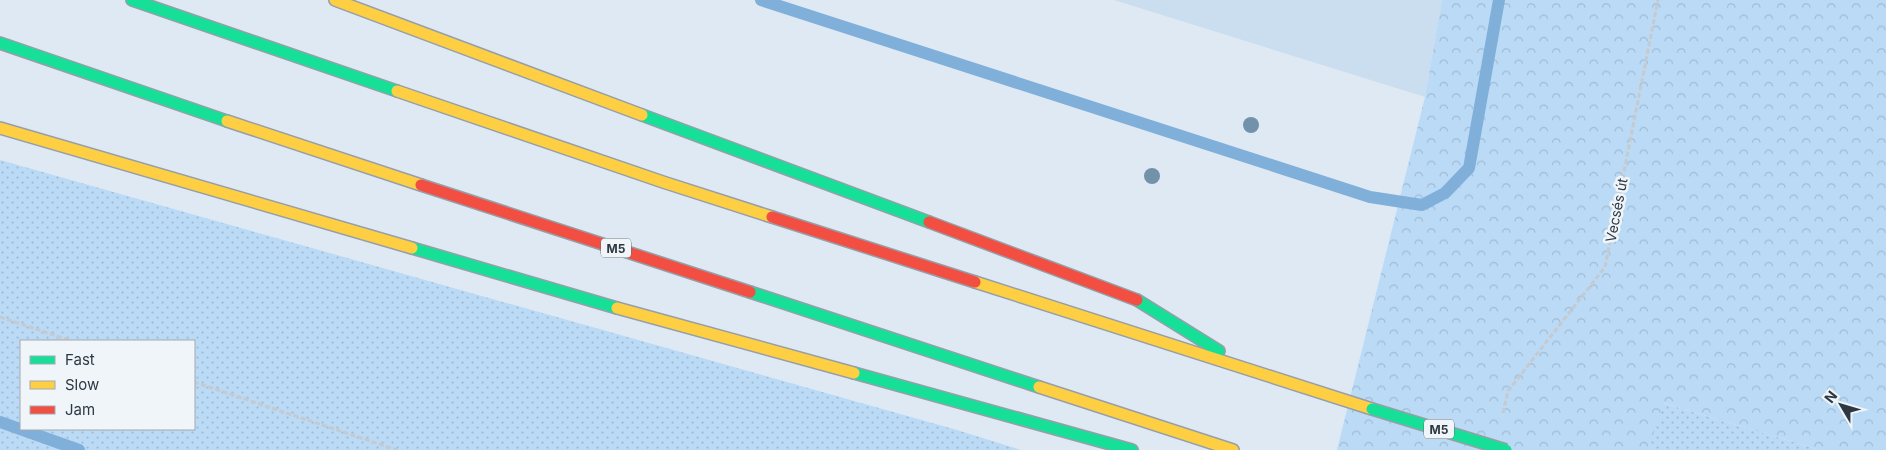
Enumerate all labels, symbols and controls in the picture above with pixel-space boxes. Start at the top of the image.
street label: Vecsés út [1601,176,1631,243]
road number: M5 [601,238,631,258]
legend [20,340,195,430]
text: Fast [65,350,95,369]
text: Slow [65,375,99,394]
north arrow [1816,380,1866,430]
text: N [1820,387,1840,406]
text: Jam [65,400,95,419]
road number: M5 [1424,419,1454,438]

